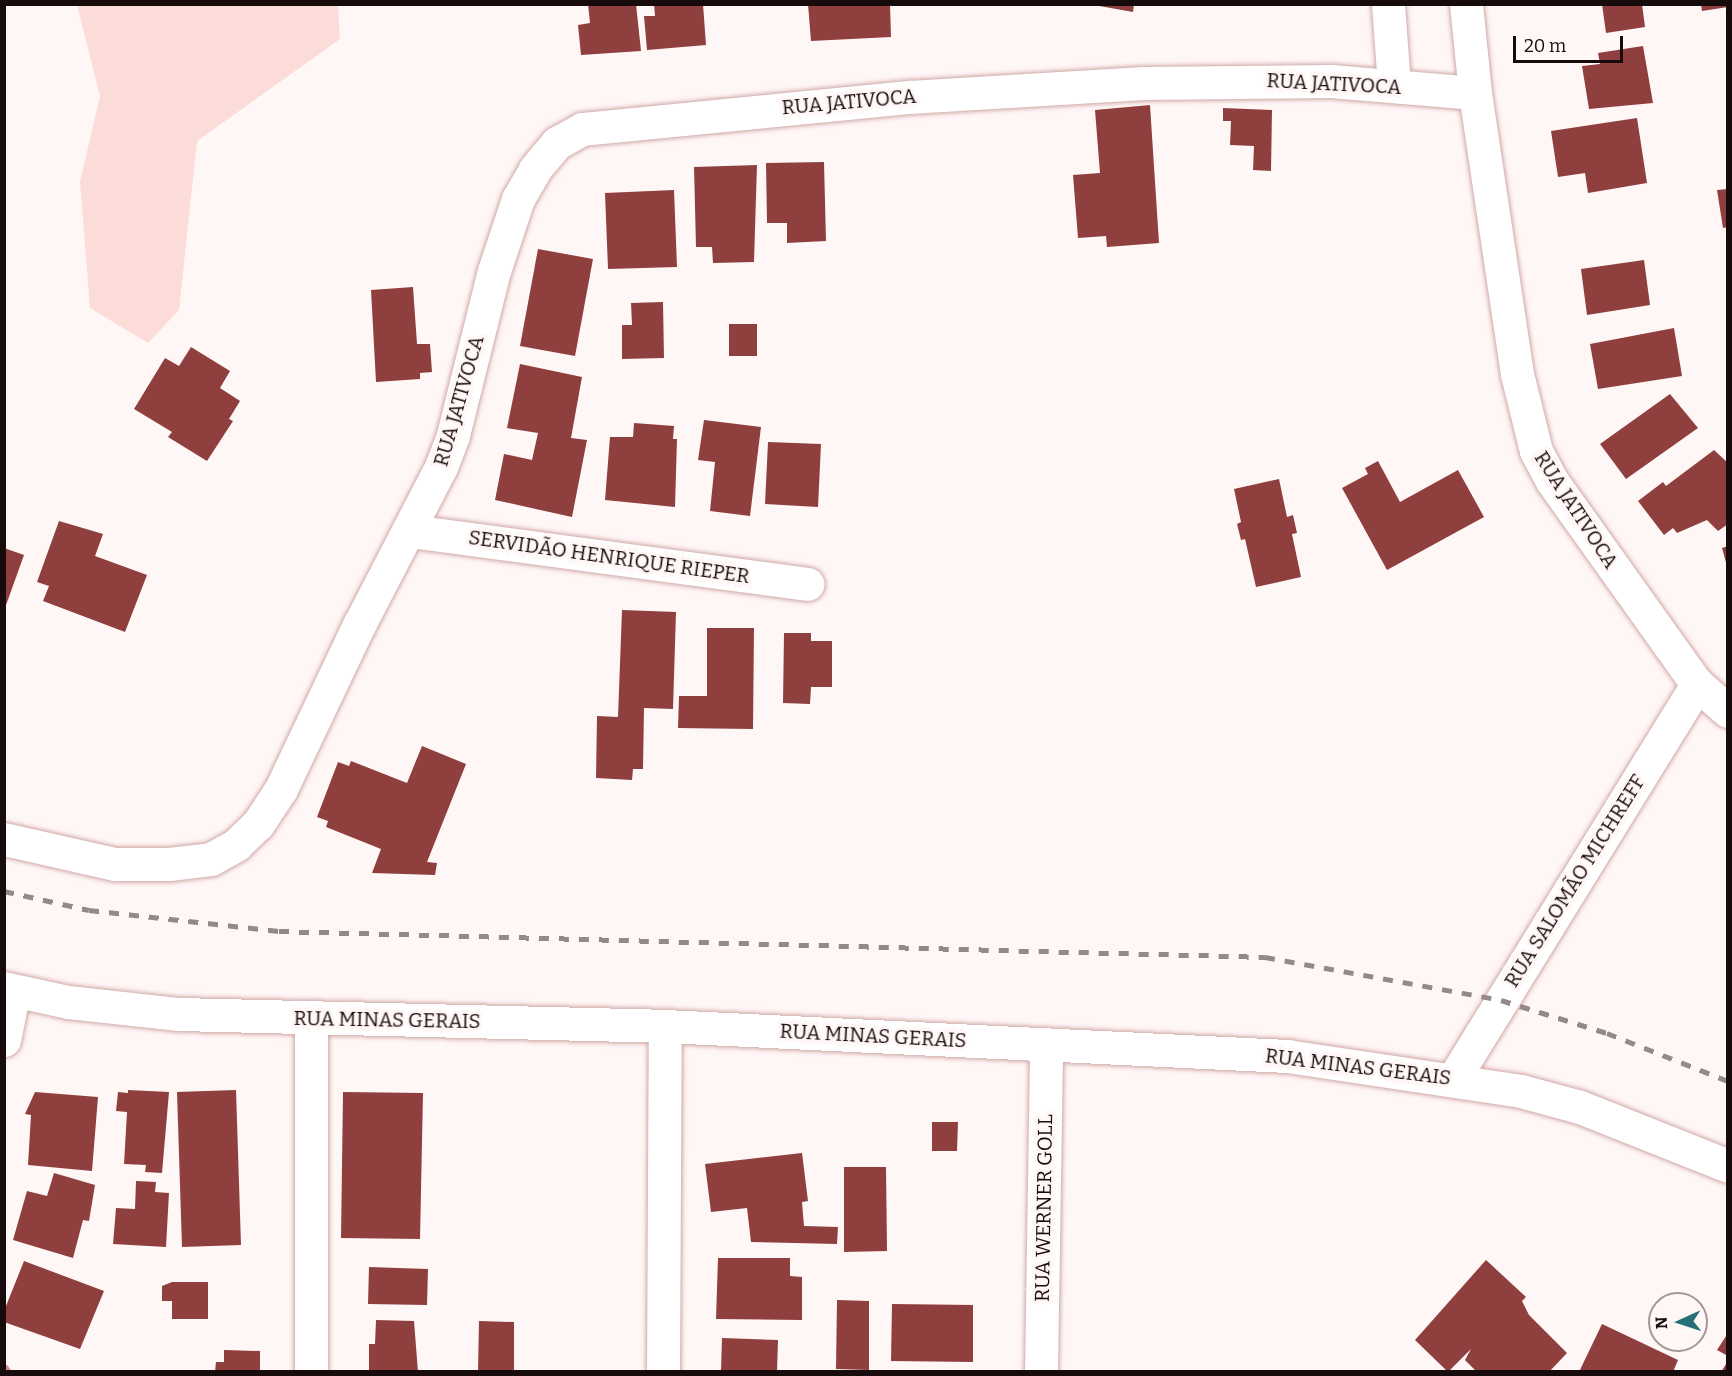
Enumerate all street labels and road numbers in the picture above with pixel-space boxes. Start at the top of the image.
street label: RUA JATIVOCA [1266,68,1402,100]
street label: RUA JATIVOCA [781,84,917,120]
street label: RUA JATIVOCA [429,333,489,469]
street label: RUA JATIVOCA [1529,447,1623,573]
street label: SERVIDÃO HENRIQUE RIEPER [467,525,751,589]
street label: RUA SALOMÃO MICHREFF [1500,770,1650,992]
street label: RUA MINAS GERAIS [293,1006,481,1034]
street label: RUA MINAS GERAIS [779,1019,967,1053]
street label: RUA MINAS GERAIS [1264,1044,1452,1090]
street label: RUA WERNER GOLL [1030,1114,1058,1302]

